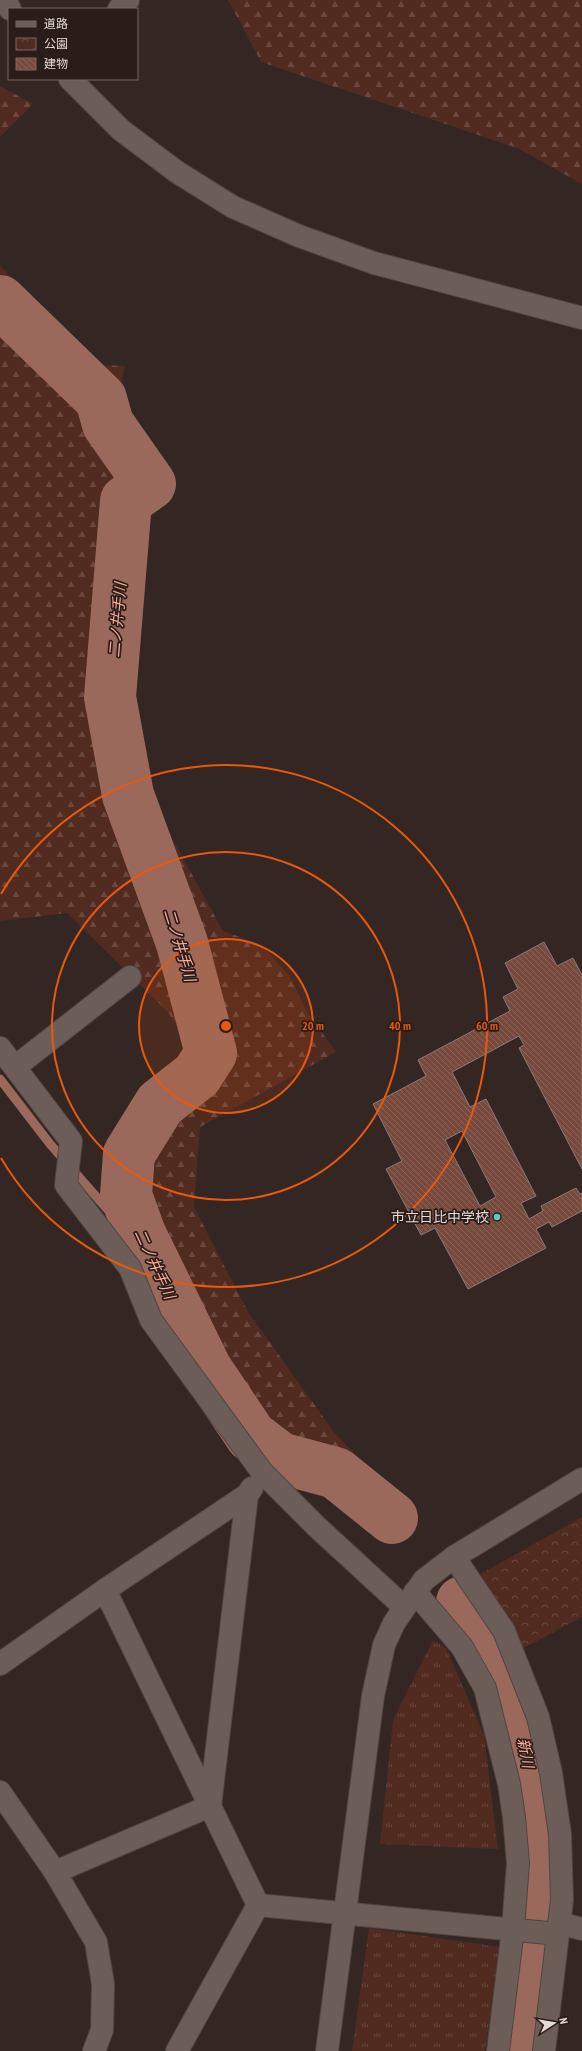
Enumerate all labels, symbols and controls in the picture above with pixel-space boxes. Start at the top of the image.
legend [8,8,138,80]
text: 道路 [44,16,68,31]
text: 公園 [44,36,68,51]
text: 建物 [44,56,68,71]
water label: 二ノ井手川 [104,580,130,658]
water label: 二ノ井手川 [160,906,201,986]
text: 20 m [302,1018,324,1033]
text: 40 m [389,1018,411,1033]
text: 60 m [476,1018,498,1033]
centre of rings [219,1019,233,1033]
place label: 市立日比中学校 [391,1208,489,1226]
marker: 市立日比中学校 [492,1212,502,1222]
water label: 二ノ井手川 [131,1226,180,1304]
water label: 新川 [514,1736,539,1771]
north arrow [534,2003,574,2043]
text: N [556,2017,571,2025]

